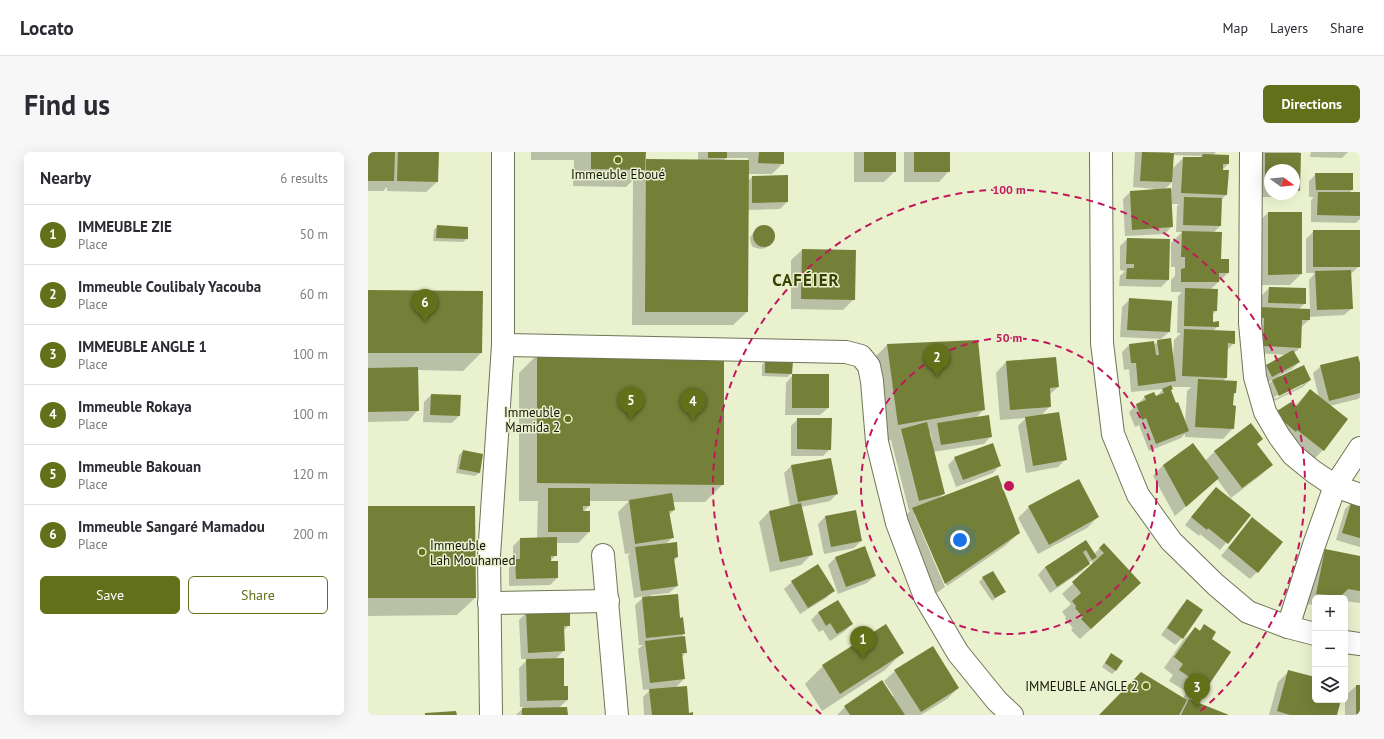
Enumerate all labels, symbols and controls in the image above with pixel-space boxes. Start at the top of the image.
text: Locato [20,16,74,40]
text: Map [1222,19,1248,37]
text: Layers [1270,19,1308,37]
text: Share [1330,19,1364,37]
button: Directions [1263,85,1360,123]
text: Find us [24,86,110,123]
marker: Immeuble Eboué [613,155,623,165]
north arrow [1264,164,1300,200]
place label: Immeuble Eboué [571,166,665,183]
text: Nearby [40,167,91,189]
text: 6 results [280,170,328,187]
text: 100 m [992,182,1026,197]
text: IMMEUBLE ZIE [78,217,172,236]
text: 1 [49,226,57,243]
text: 50 m [300,226,328,243]
text: Place [78,236,108,253]
district label: CAFÉIER [772,269,840,291]
text: Immeuble Coulibaly Yacouba [78,277,261,296]
text: 2 [49,286,57,303]
text: 60 m [300,286,328,303]
pin: 6 [412,289,438,322]
text: Place [78,296,108,313]
text: 50 m [996,330,1022,345]
text: IMMEUBLE ANGLE 1 [78,337,207,356]
pin: 2 [924,344,950,377]
text: 3 [49,346,57,363]
text: 100 m [293,346,328,363]
text: Place [78,356,108,373]
pin: 5 [618,387,644,420]
pin: 4 [680,388,706,421]
text: Immeuble Rokaya [78,397,192,416]
place label: Immeuble Mamida 2 [504,404,560,436]
text: 4 [49,406,57,423]
text: 100 m [293,406,328,423]
marker: Immeuble Mamida 2 [563,414,573,424]
text: Place [78,416,108,433]
text: Immeuble Bakouan [78,457,201,476]
text: 5 [49,466,57,483]
text: 120 m [293,466,328,483]
text: Place [78,476,108,493]
centre of rings [1002,479,1016,493]
text: Immeuble Sangaré Mamadou [78,517,265,536]
text: 6 [49,526,57,543]
text: 200 m [293,526,328,543]
your location [950,530,970,550]
text: Place [78,536,108,553]
place label: Immeuble Lah Mouhamed [430,537,515,569]
marker: Immeuble Lah Mouhamed [417,547,427,557]
button: Save [40,576,180,614]
button: Share [188,576,328,614]
map controls [1312,595,1348,703]
button: + [1312,595,1348,631]
pin: 1 [850,626,876,659]
button: − [1312,631,1348,667]
button: layers [1312,667,1348,703]
pin: 3 [1184,674,1210,707]
place label: IMMEUBLE ANGLE 2 [1025,678,1138,695]
marker: IMMEUBLE ANGLE 2 [1141,681,1151,691]

